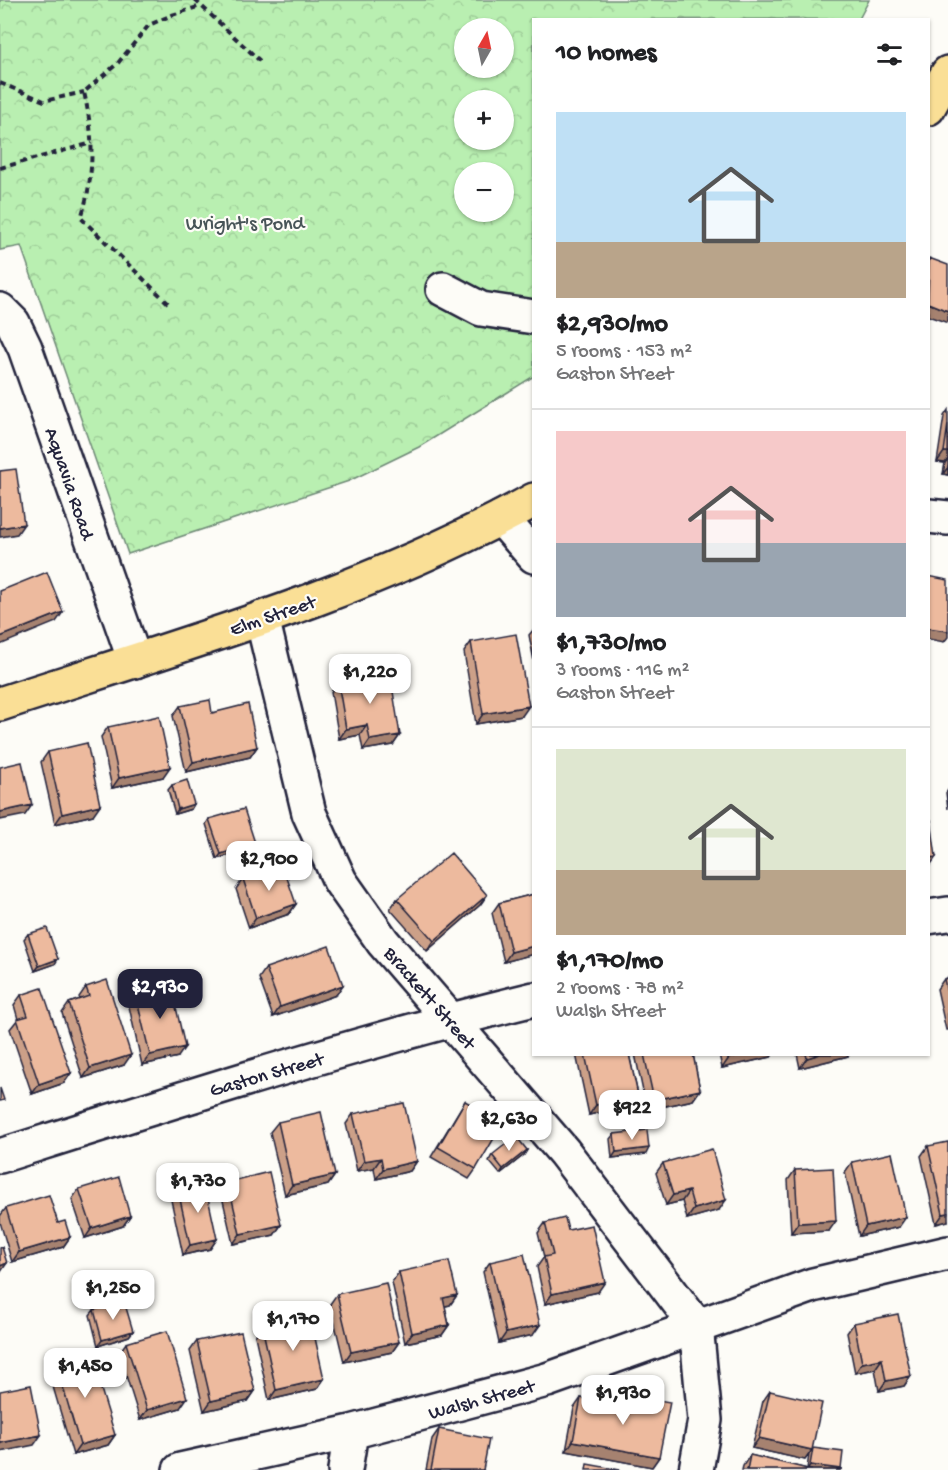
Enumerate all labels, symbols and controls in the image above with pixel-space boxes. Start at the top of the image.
north arrow [454,18,514,78]
map controls [454,18,514,222]
icon: filters [873,38,906,71]
text: 10 homes [556,39,656,70]
button: + [454,90,514,150]
icon: home [677,151,785,259]
button: − [454,162,514,222]
park label: Wright's Pond [186,214,307,237]
text: $2,930/mo [556,310,668,341]
text: 5 rooms · 153 m² [556,341,692,364]
text: Gaston Street [556,364,673,387]
street label: Aquavia Road [38,425,98,545]
icon: home [677,470,785,578]
street label: Elm Street [227,591,321,643]
text: $1,730/mo [556,629,666,660]
pin: $1,220 [321,654,419,705]
text: 3 rooms · 116 m² [556,660,689,683]
text: $1,220 [343,662,397,685]
text: Gaston Street [556,683,673,706]
icon: home [677,788,785,896]
pin: $2,900 [220,841,318,892]
text: $2,900 [240,849,298,872]
street label: Brackett Street [377,942,481,1057]
text: $1,170/mo [556,947,663,978]
pin: $2,930 [111,969,209,1020]
text: $2,930 [132,977,188,1000]
text: 2 rooms · 78 m² [556,978,684,1001]
text: Walsh Street [556,1001,665,1024]
street label: Gaston Street [207,1049,328,1104]
pin: $922 [596,1090,668,1141]
text: $922 [613,1098,651,1121]
pin: $2,630 [460,1101,558,1152]
text: $2,630 [481,1109,537,1132]
pin: $1,730 [149,1163,247,1214]
text: $1,730 [170,1171,226,1194]
pin: $1,250 [64,1270,162,1321]
text: $1,250 [85,1278,141,1301]
pin: $1,170 [244,1301,342,1352]
text: $1,170 [266,1309,320,1332]
pin: $1,450 [36,1348,134,1399]
text: $1,450 [58,1356,112,1379]
pin: $1,930 [574,1375,672,1426]
street label: Walsh Street [426,1376,539,1427]
text: $1,930 [595,1383,651,1406]

